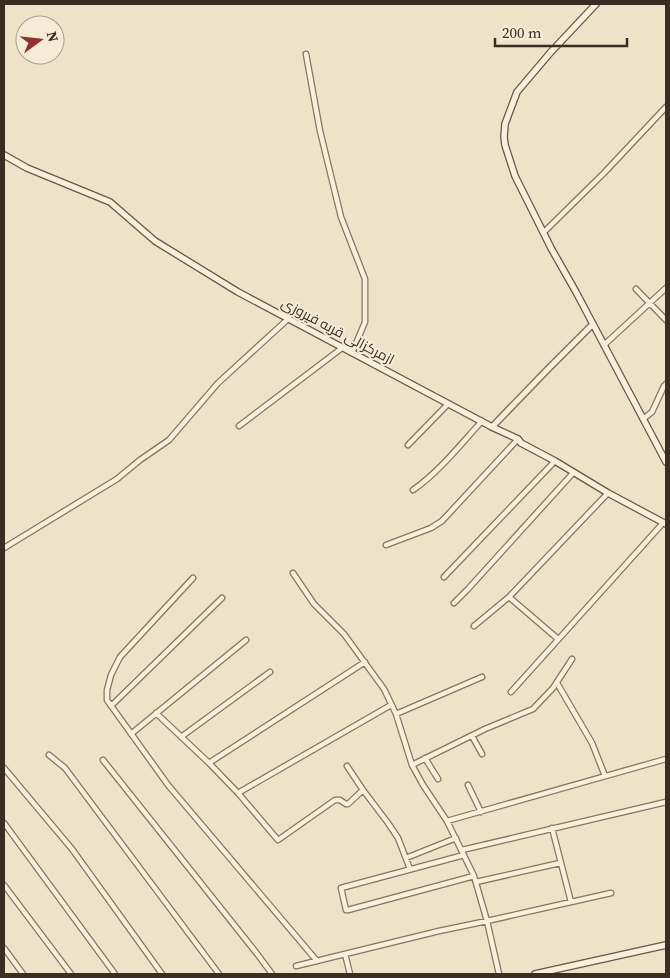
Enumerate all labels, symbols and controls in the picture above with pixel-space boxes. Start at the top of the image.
north arrow [15,15,65,65]
scale bar [495,15,628,47]
text: 200 m [502,22,542,43]
text: N [42,29,64,44]
street label: ازمرکزالی قریه فیروزی [278,293,398,369]

